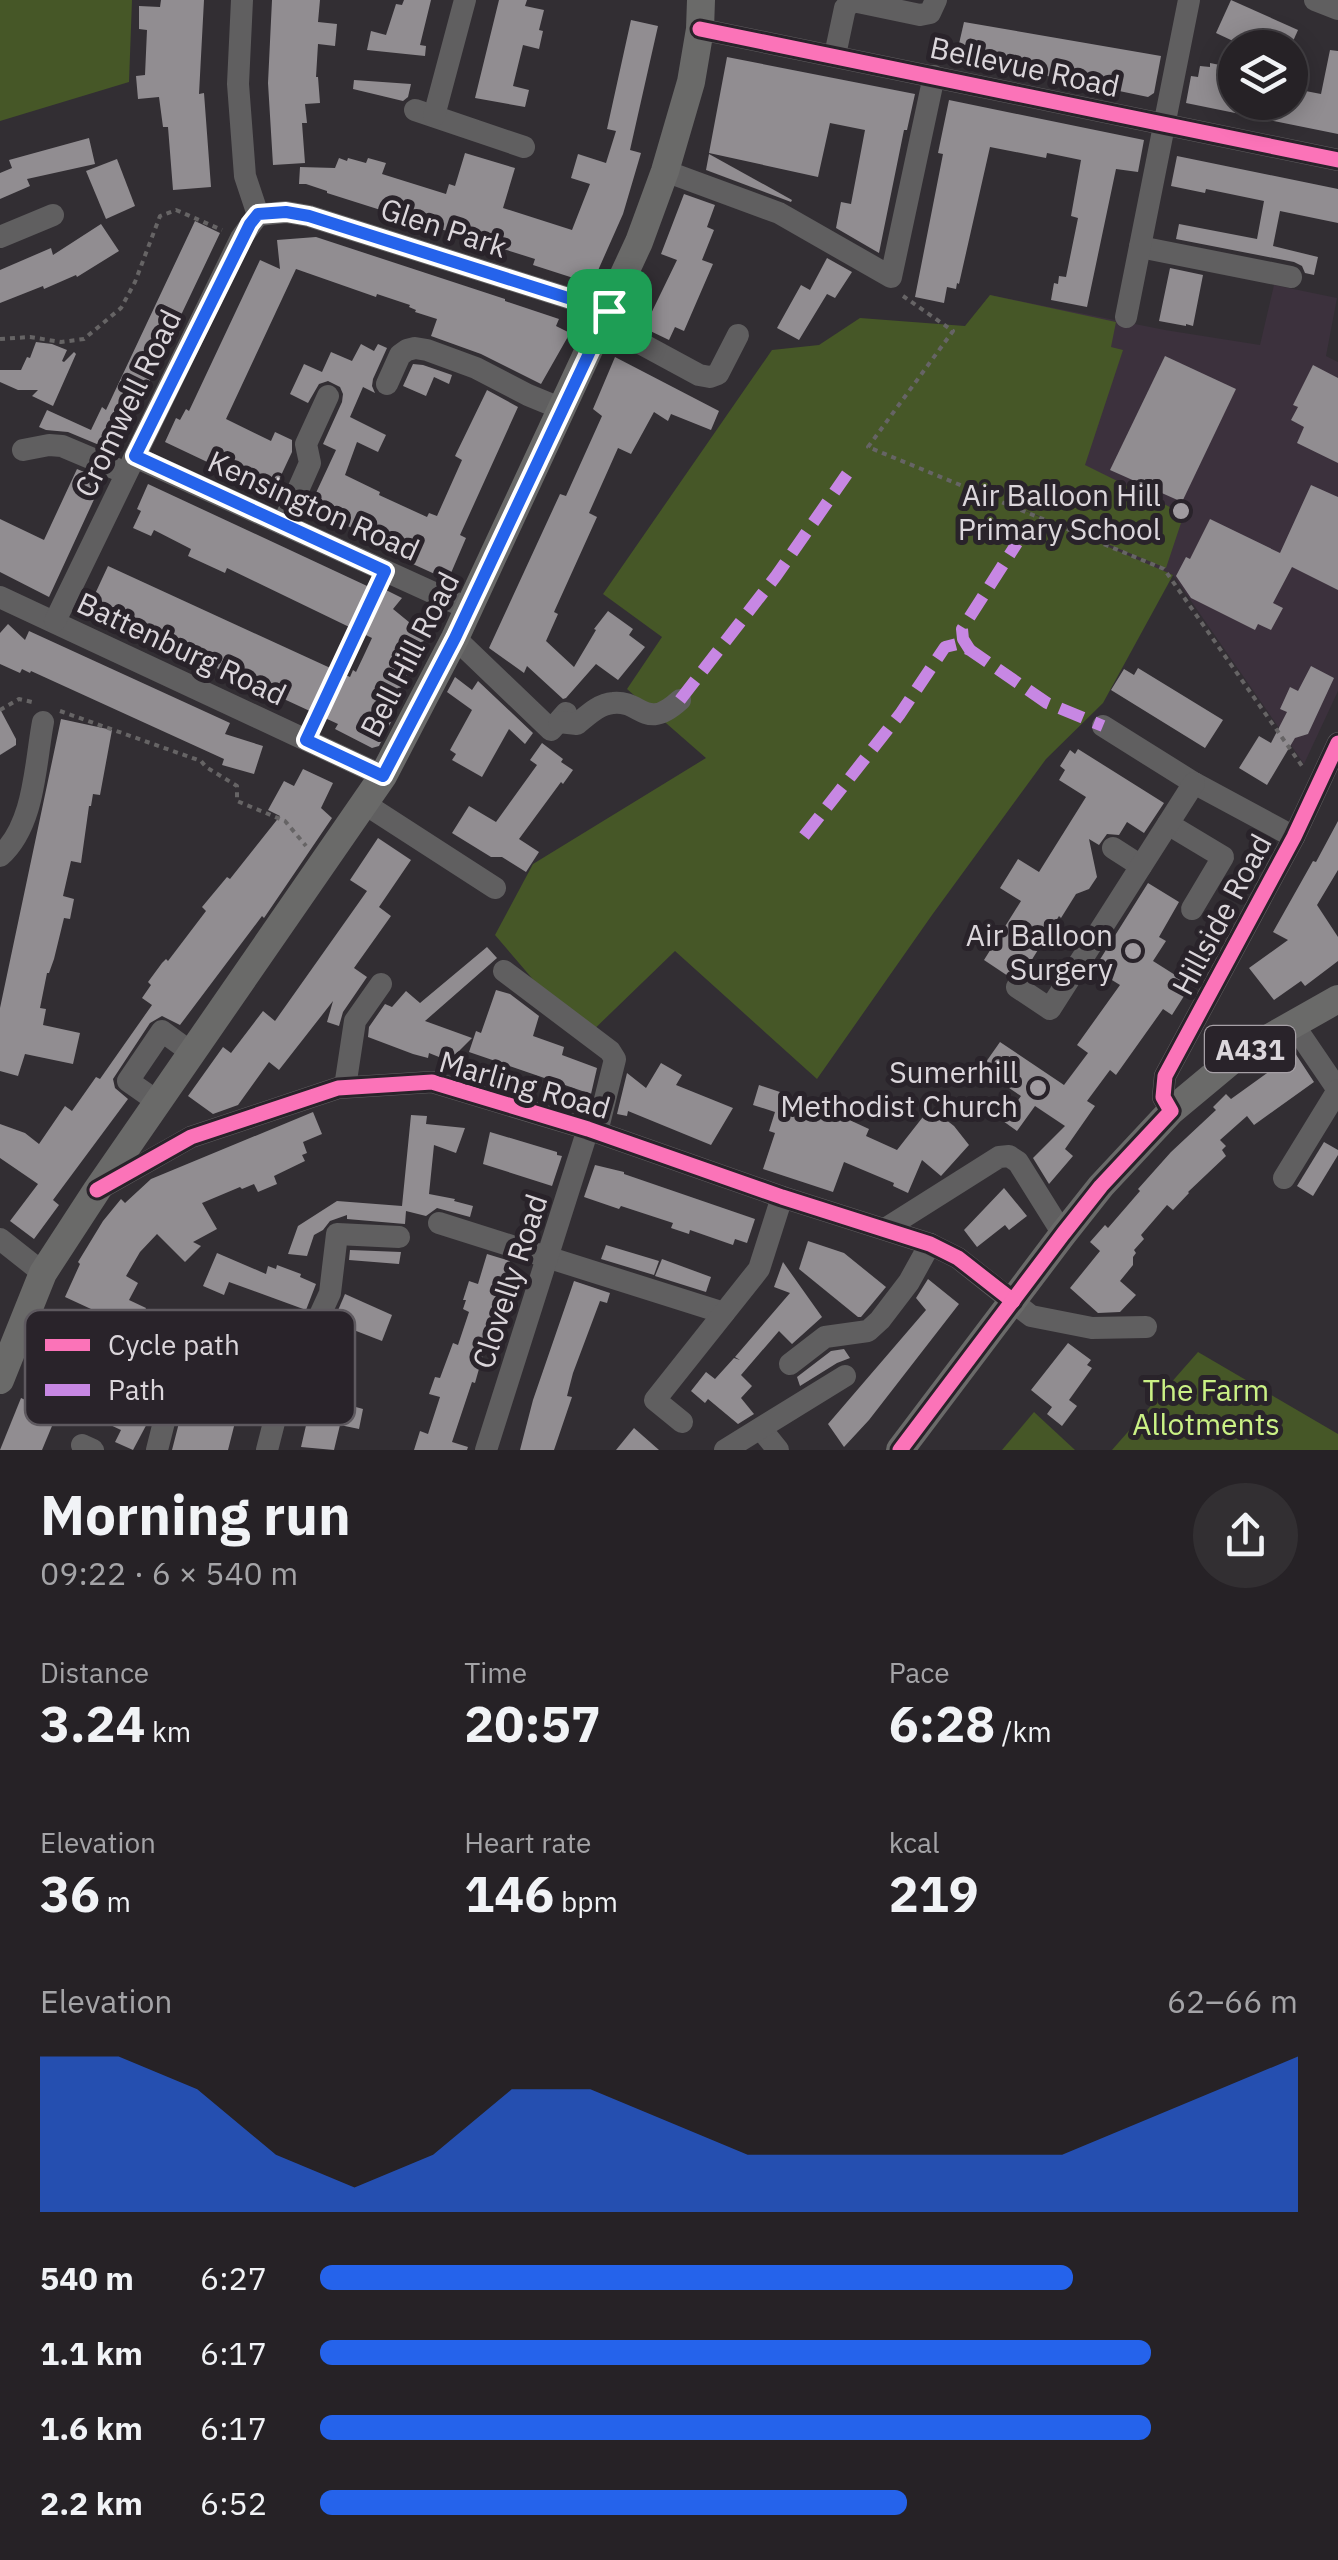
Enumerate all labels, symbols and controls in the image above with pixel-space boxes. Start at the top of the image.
street label: Bellevue Road [927,27,1123,105]
map controls [1218,30,1308,120]
button: layers [1218,30,1308,120]
street label: Glen Park [376,188,512,266]
pin [567,269,652,354]
icon: arrive [582,284,637,339]
street label: Cromwell Road [65,303,189,503]
street label: Kensington Road [202,441,426,569]
place label: Air Balloon Hill Primary School [958,475,1161,548]
marker: Air Balloon Hill Primary School [1170,500,1192,522]
street label: Bell Hill Road [351,565,467,743]
street label: Battenburg Road [71,582,293,714]
street label: Hillside Road [1162,827,1280,1001]
place label: Air Balloon Surgery [966,915,1113,988]
marker: Air Balloon Surgery [1122,940,1144,962]
road number: A431 [1205,1026,1295,1072]
street label: Marling Road [435,1041,615,1127]
place label: Sumerhill Methodist Church [780,1052,1018,1125]
marker: Sumerhill Methodist Church [1027,1077,1049,1099]
street label: Clovelly Road [462,1189,556,1373]
legend [25,1310,355,1425]
text: Cycle path [108,1326,240,1363]
park label: The Farm Allotments [1132,1370,1280,1443]
text: Path [108,1371,165,1408]
text: Morning run [40,1479,351,1550]
button: share [1193,1483,1298,1588]
text: 09:22 · 6 × 540 m [40,1552,298,1594]
text: Distance [40,1654,149,1691]
text: Time [464,1654,527,1691]
text: Pace [889,1654,950,1691]
text: 3.24 [40,1691,146,1756]
text: 20:57 [464,1691,601,1756]
text: 6:28 [889,1691,995,1756]
text: km [146,1713,191,1750]
text: /km [995,1713,1052,1750]
text: Elevation [40,1824,156,1861]
text: Heart rate [464,1824,591,1861]
text: kcal [889,1824,940,1861]
text: 36 [40,1861,100,1926]
text: 146 [464,1861,554,1926]
text: 219 [889,1861,979,1926]
text: m [100,1883,131,1920]
text: bpm [554,1883,618,1920]
text: Elevation [40,1980,173,2022]
text: 62–66 m [1167,1980,1298,2022]
text: 540 m [40,2257,134,2299]
text: 6:27 [200,2257,267,2299]
text: 1.1 km [40,2332,143,2374]
text: 6:17 [200,2332,267,2374]
text: 1.6 km [40,2407,143,2449]
text: 6:17 [200,2407,267,2449]
text: 2.2 km [40,2482,143,2524]
text: 6:52 [200,2482,267,2524]

